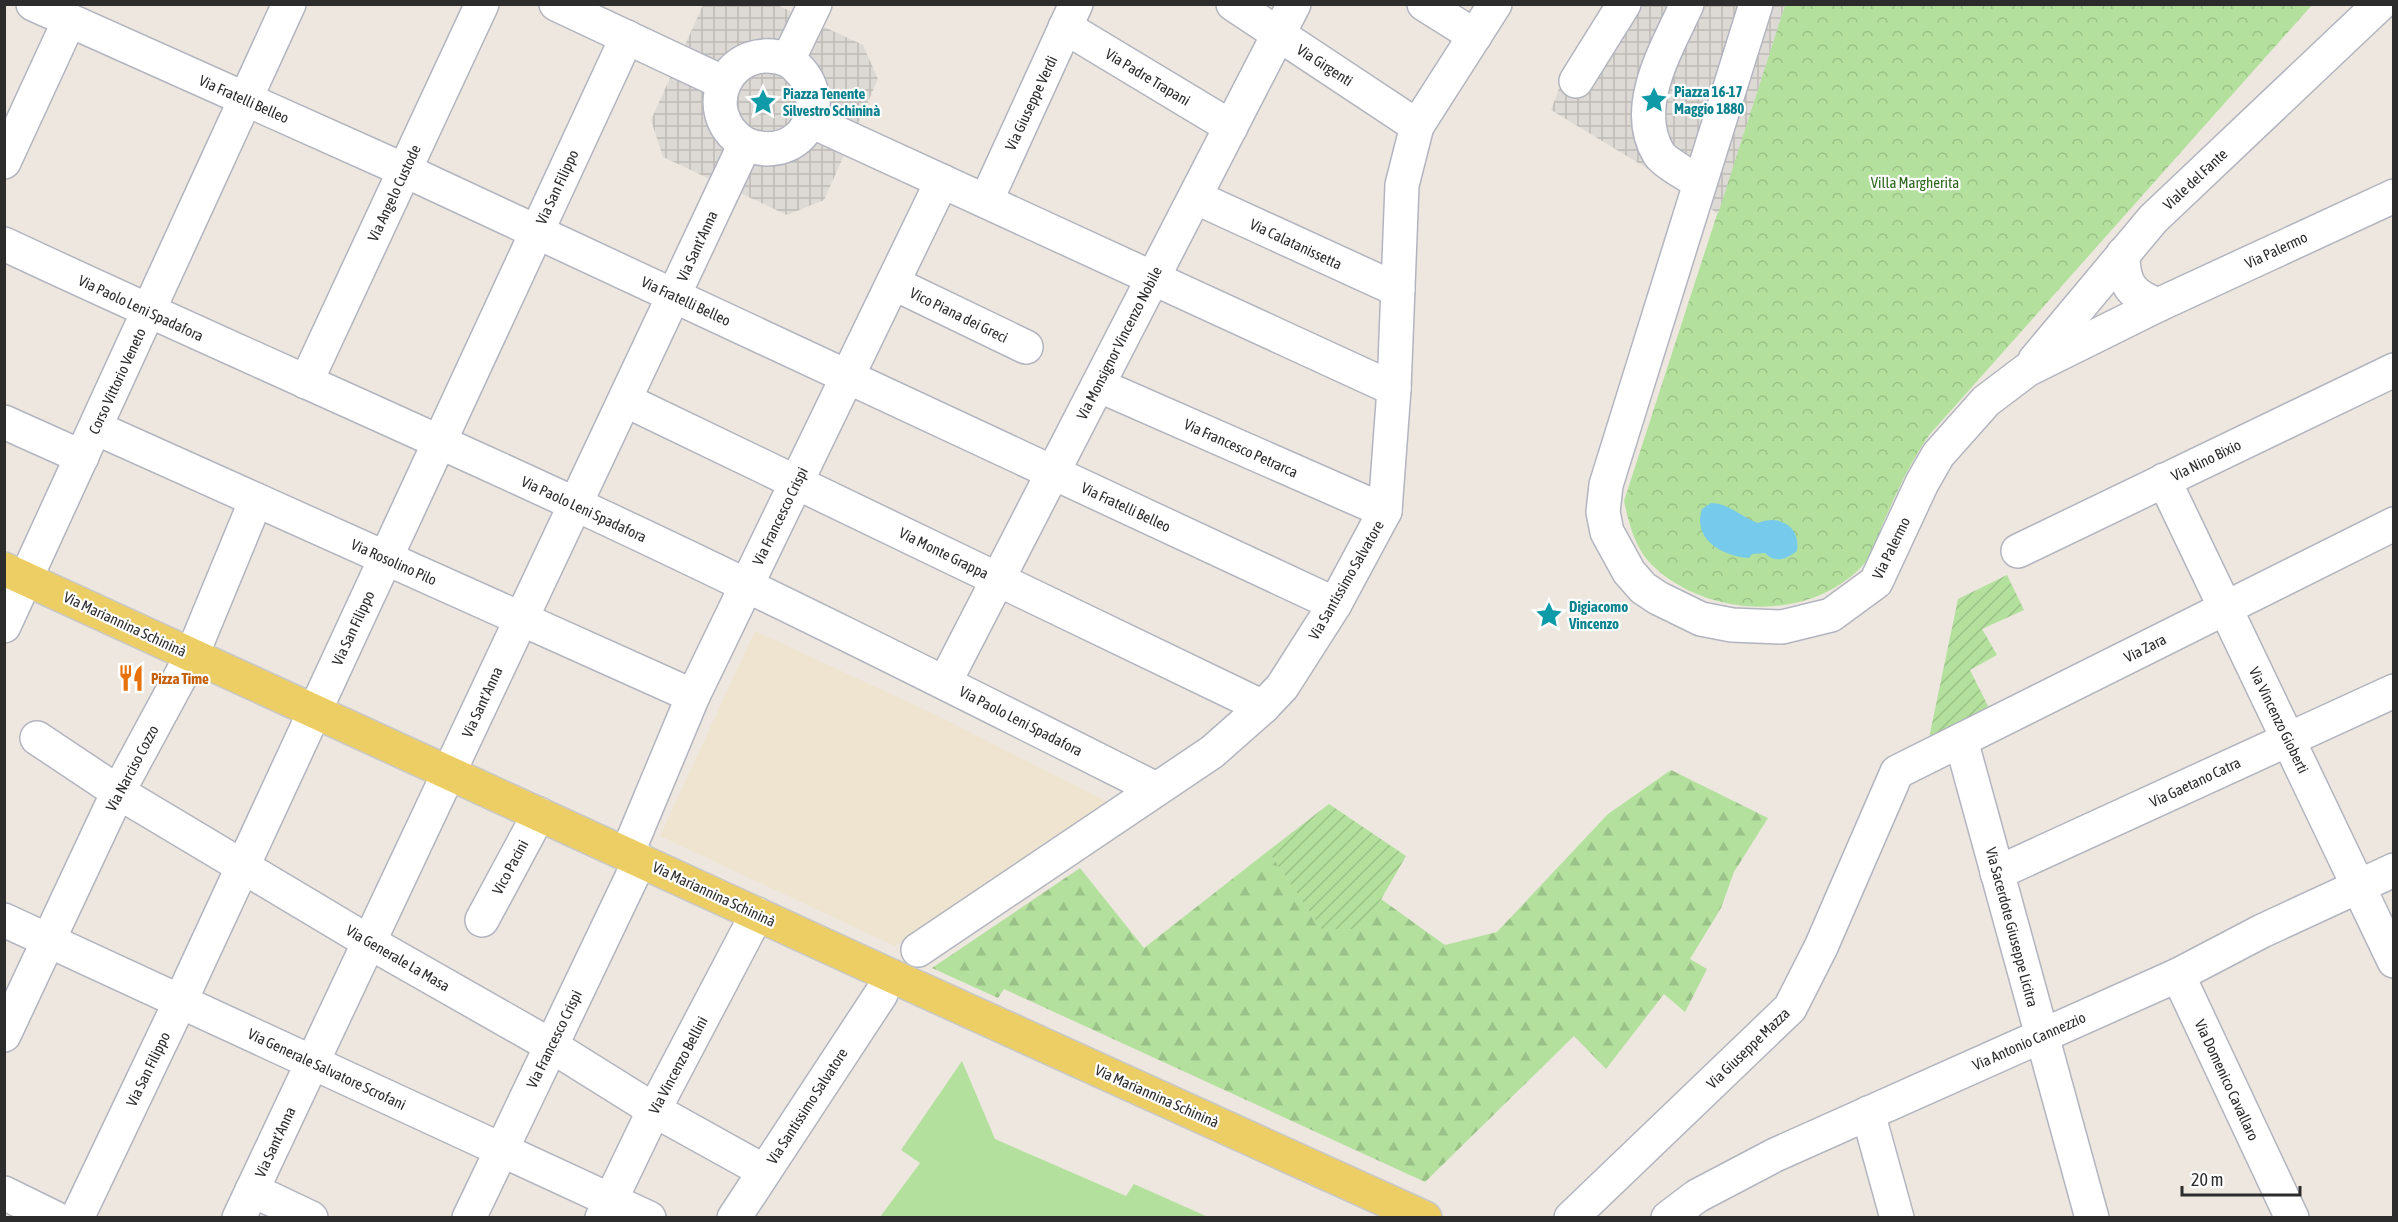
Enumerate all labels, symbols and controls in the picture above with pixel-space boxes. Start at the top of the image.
street label: Via Girgenti [1294,41,1356,89]
street label: Via Padre Trapani [1103,45,1193,109]
street label: Via Giuseppe Verdi [1002,53,1060,153]
street label: Via Fratelli Belleo [196,72,292,126]
place label: Piazza 16-17 Maggio 1880 [1674,83,1744,117]
place label: Piazza Tenente Silvestro Schininà [783,85,880,119]
place icon: Piazza 16-17 Maggio 1880 [1639,85,1669,115]
place icon: Piazza Tenente Silvestro Schininà [748,87,778,117]
street label: Via Angelo Custode [364,142,424,244]
street label: Viale del Fante [2159,145,2231,213]
street label: Via San Filippo [532,147,582,227]
park label: Villa Margherita [1871,174,1959,191]
street label: Via Sant'Anna [673,208,721,284]
street label: Via Calatanissetta [1247,215,1345,273]
street label: Via Palermo [2242,228,2310,272]
street label: Via Monsignor Vincenzo Nobile [1073,264,1165,422]
street label: Via Paolo Leni Spadafora [76,272,206,344]
street label: Via Fratelli Belleo [639,273,733,329]
street label: Vico Piana dei Greci [907,284,1011,346]
street label: Corso Vittorio Veneto [85,325,149,437]
street label: Via Francesco Petrarca [1182,415,1300,481]
street label: Via Nino Bixio [2168,436,2244,484]
street label: Via Francesco Crispi [749,464,811,568]
street label: Via Paolo Leni Spadafora [519,473,649,545]
street label: Via Fratelli Belleo [1079,479,1173,535]
street label: Via Palermo [1869,514,1913,582]
street label: Via Santissimo Salvatore [1305,517,1387,643]
street label: Via Monte Grappa [896,524,992,582]
street label: Via Rosolino Pilo [349,536,439,588]
street label: Via Mariannina Schininà [61,588,189,660]
street label: Via San Filippo [328,588,378,668]
place label: Digiacomo Vincenzo [1568,598,1628,632]
place icon: Digiacomo Vincenzo [1534,600,1564,630]
street label: Via Zara [2121,630,2169,666]
restaurant icon: Pizza Time [116,663,146,693]
street label: Via Sant'Anna [458,664,506,740]
street label: Via Vincenzo Gioberti [2246,664,2312,776]
place label: Pizza Time [151,670,209,687]
street label: Via Paolo Leni Spadafora [957,683,1085,759]
street label: Via Narciso Cozzo [102,722,162,814]
street label: Via Gaetano Catra [2147,753,2243,810]
street label: Vico Pacini [489,837,531,897]
street label: Via Sacerdote Giuseppe Licitra [1982,845,2042,1009]
street label: Via Mariannina Schininà [650,858,778,930]
street label: Via Generale La Masa [343,921,453,995]
street label: Via Francesco Crispi [523,987,585,1091]
street label: Via Giuseppe Mazza [1703,1004,1793,1092]
street label: Via Antonio Cannezzio [1970,1008,2088,1074]
street label: Via Vincenzo Bellini [645,1013,711,1117]
street label: Via Domenico Cavallaro [2192,1017,2262,1143]
street label: Via Generale Salvatore Scrofani [245,1025,409,1113]
street label: Via San Filippo [123,1029,173,1109]
street label: Via Santissimo Salvatore [763,1045,851,1167]
street label: Via Mariannina Schininà [1093,1061,1221,1131]
street label: Via Sant'Anna [251,1104,299,1180]
scale bar [2182,1159,2300,1197]
text: 20 m [2191,1169,2223,1190]

